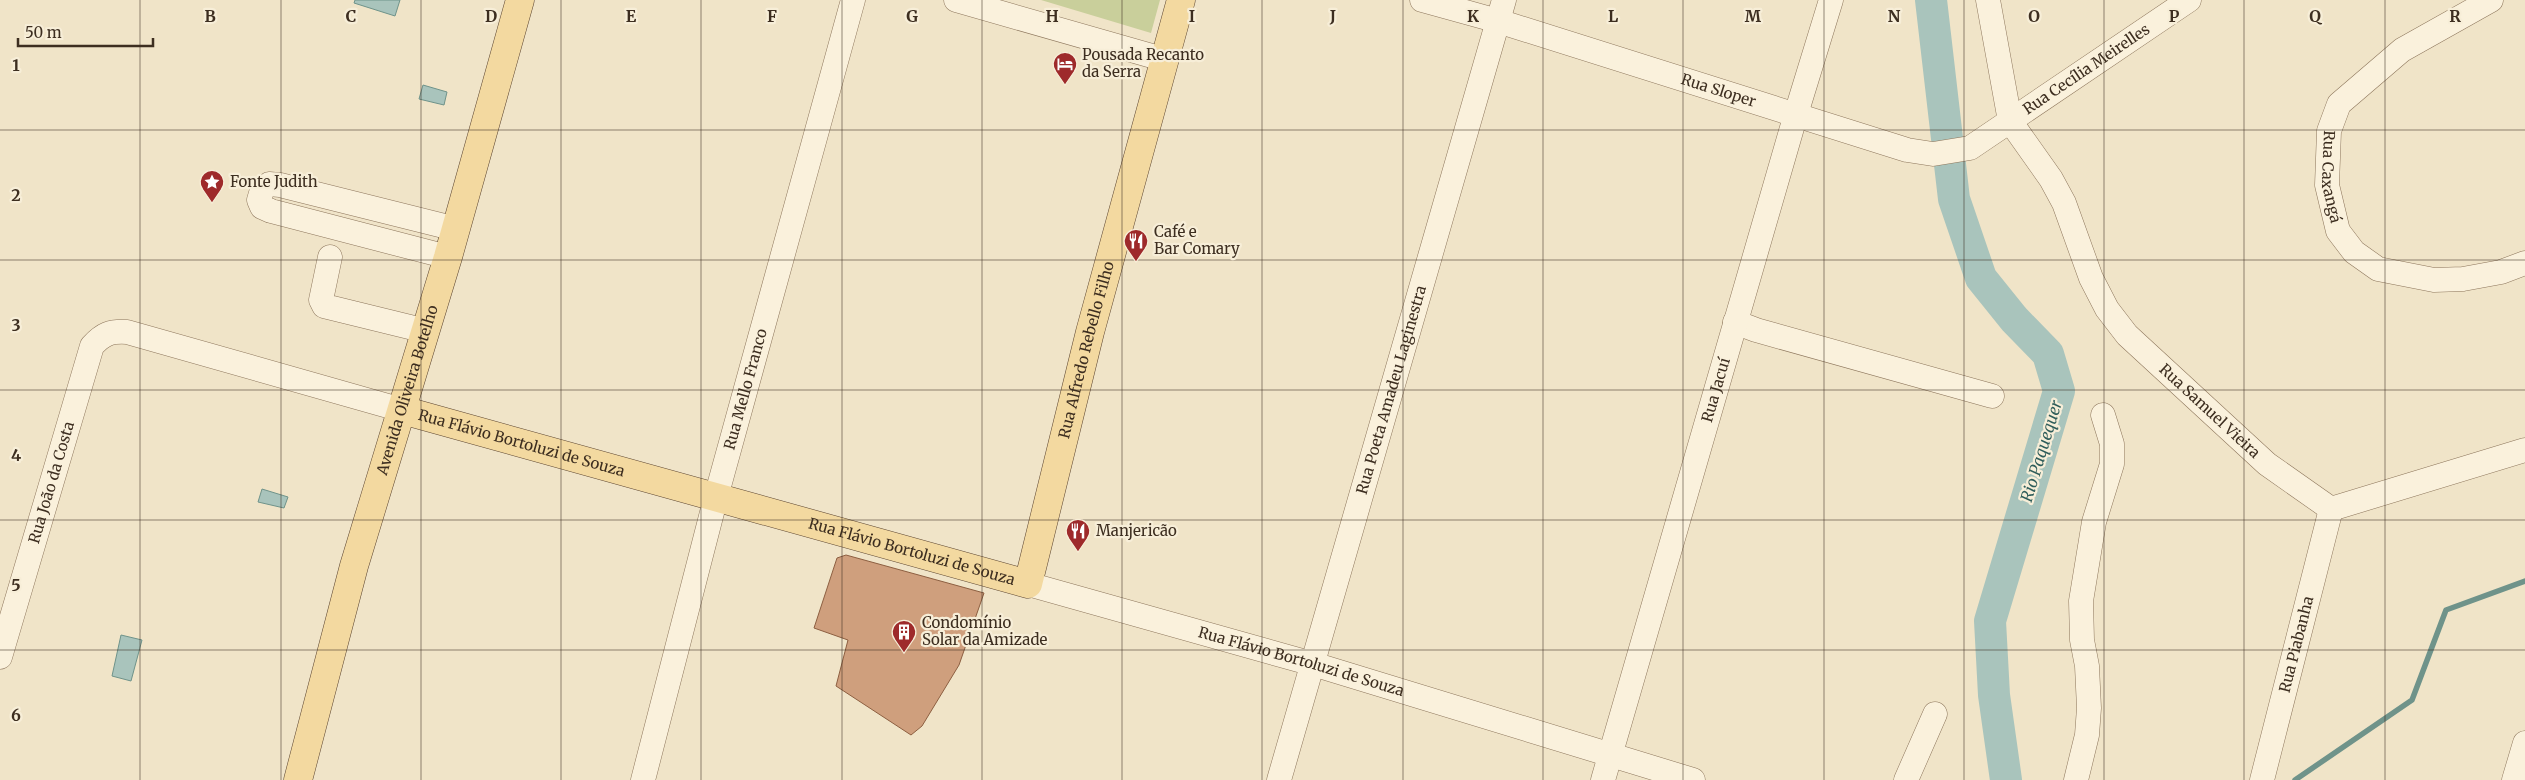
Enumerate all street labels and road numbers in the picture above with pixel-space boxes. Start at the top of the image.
street label: Rua Cecília Meirelles [2019,19,2153,118]
street label: Rua Sloper [1679,69,1759,111]
street label: Rua Caxangá [2318,130,2346,225]
street label: Rua Alfredo Rebello Filho [1054,259,1118,440]
street label: Rua Poeta Amadeu Laginestra [1352,283,1430,496]
street label: Avenida Oliveira Botelho [372,303,442,478]
street label: Rua Mello Franco [719,326,771,452]
street label: Rua Jacuí [1697,354,1734,424]
street label: Rua Samuel Vieira [2156,360,2264,462]
street label: Rua Flávio Bortoluzi de Souza [416,405,627,480]
street label: Rua João da Costa [24,419,78,546]
street label: Rua Flávio Bortoluzi de Souza [806,513,1017,589]
street label: Rua Piabanha [2275,594,2317,694]
street label: Rua Flávio Bortoluzi de Souza [1196,622,1407,700]

